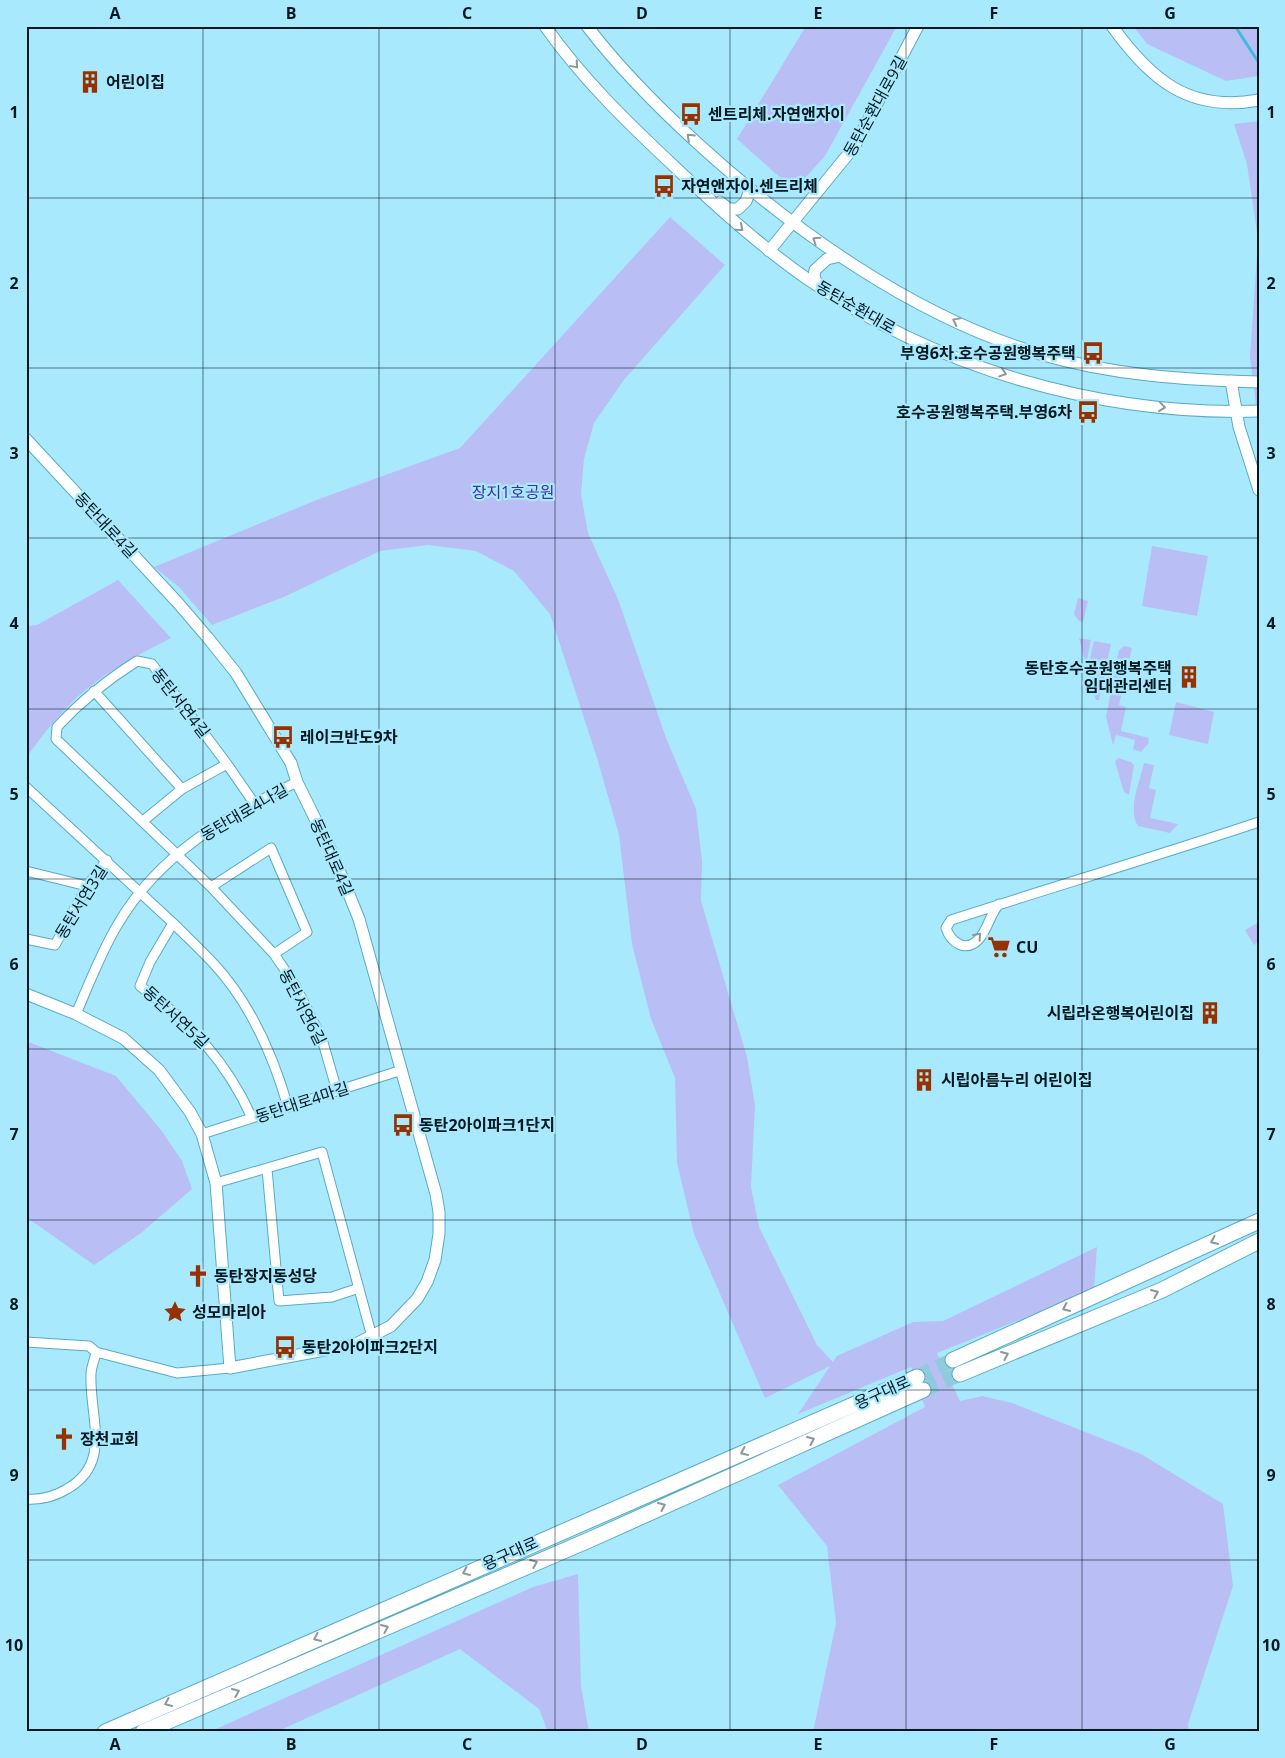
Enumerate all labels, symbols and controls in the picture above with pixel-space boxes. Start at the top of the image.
text: A [109,2,121,24]
text: B [286,2,296,24]
text: C [462,2,472,24]
text: D [636,2,648,24]
text: E [814,2,823,24]
text: F [990,2,998,24]
text: G [1164,2,1176,24]
street label: 동탄순환대로9길 [838,52,912,160]
one-way arrow [569,59,577,68]
building icon: 어린이집 [77,69,103,95]
place label: 어린이집 [106,71,165,93]
text: 1 [9,101,19,123]
bus stop icon: 센트리체.자연앤자이 [678,101,704,127]
text: 1 [1266,101,1276,123]
place label: 센트리체.자연앤자이 [708,103,845,125]
one-way arrow [687,134,696,143]
bus stop icon: 자연앤자이.센트리체 [651,173,677,199]
place label: 자연앤자이.센트리체 [681,175,818,197]
one-way arrow [735,222,744,231]
one-way arrow [812,236,821,246]
text: 2 [9,272,19,294]
text: 2 [1266,272,1276,294]
street label: 동탄순환대로 [812,275,900,339]
one-way arrow [952,317,961,327]
bus stop icon: 부영6차.호수공원행복주택 [1080,340,1106,366]
place label: 부영6차.호수공원행복주택 [900,342,1076,364]
one-way arrow [998,368,1007,378]
bus stop icon: 호수공원행복주택.부영6차 [1075,399,1101,425]
place label: 호수공원행복주택.부영6차 [896,401,1072,423]
one-way arrow [1158,401,1166,412]
text: 3 [9,442,19,464]
text: 3 [1266,442,1276,464]
park label: 장지1호공원 [472,481,554,503]
street label: 동탄대로4길 [70,487,142,563]
text: 4 [9,612,19,634]
text: 4 [1266,612,1276,634]
place label: 동탄호수공원행복주택 임대관리센터 [1025,657,1172,697]
street label: 동탄서연4길 [147,664,215,742]
building icon: 동탄호수공원행복주택 임대관리센터 [1176,664,1202,690]
bus stop icon: 레이크반도9차 [270,724,296,750]
place label: 레이크반도9차 [300,726,398,748]
street label: 동탄대로4나길 [196,778,292,846]
text: 5 [9,783,19,805]
text: 5 [1266,783,1276,805]
street label: 동탄대로4길 [305,815,359,899]
street label: 동탄서연3길 [50,861,112,943]
one-way arrow [973,933,982,942]
supermarket icon: CU [986,934,1012,960]
place label: CU [1016,936,1038,958]
text: 6 [9,953,19,975]
text: 6 [1266,953,1276,975]
street label: 동탄서연6길 [274,965,332,1049]
street label: 동탄서연5길 [138,981,214,1053]
building icon: 시립라온행복어린이집 [1197,1000,1223,1026]
place label: 시립라온행복어린이집 [1047,1002,1194,1024]
building icon: 시립아름누리 어린이집 [911,1067,937,1093]
place label: 시립아름누리 어린이집 [941,1069,1092,1091]
street label: 동탄대로4마길 [252,1076,352,1128]
bus stop icon: 동탄2아이파크1단지 [390,1112,416,1138]
place label: 동탄2아이파크1단지 [419,1114,555,1136]
text: 7 [9,1123,19,1145]
text: 7 [1266,1123,1276,1145]
one-way arrow [1210,1235,1219,1246]
church icon: 동탄장지동성당 [185,1263,211,1289]
place label: 동탄장지동성당 [214,1265,317,1287]
one-way arrow [1150,1288,1159,1299]
text: 8 [9,1293,19,1315]
text: 8 [1266,1293,1276,1315]
place icon: 성모마리아 [162,1299,188,1325]
place label: 성모마리아 [192,1301,266,1323]
one-way arrow [1062,1302,1071,1312]
bus stop icon: 동탄2아이파크2단지 [272,1334,298,1360]
place label: 동탄2아이파크2단지 [302,1336,438,1358]
one-way arrow [1000,1351,1009,1362]
street label: 용구대로 [851,1370,914,1414]
church icon: 장천교회 [51,1426,77,1452]
place label: 장천교회 [80,1428,139,1450]
one-way arrow [806,1436,815,1447]
one-way arrow [740,1447,748,1457]
text: 9 [9,1464,19,1486]
text: 9 [1266,1464,1276,1486]
one-way arrow [657,1502,666,1513]
street label: 용구대로 [479,1531,542,1575]
one-way arrow [529,1559,538,1570]
one-way arrow [462,1566,471,1577]
one-way arrow [380,1623,389,1634]
one-way arrow [313,1631,322,1642]
text: 10 [5,1634,23,1656]
text: 10 [1262,1634,1280,1656]
one-way arrow [231,1687,240,1698]
one-way arrow [164,1697,173,1708]
text: A [109,1733,121,1755]
text: B [286,1733,296,1755]
text: C [462,1733,472,1755]
text: D [636,1733,648,1755]
text: E [814,1733,823,1755]
text: F [990,1733,998,1755]
text: G [1164,1733,1176,1755]

